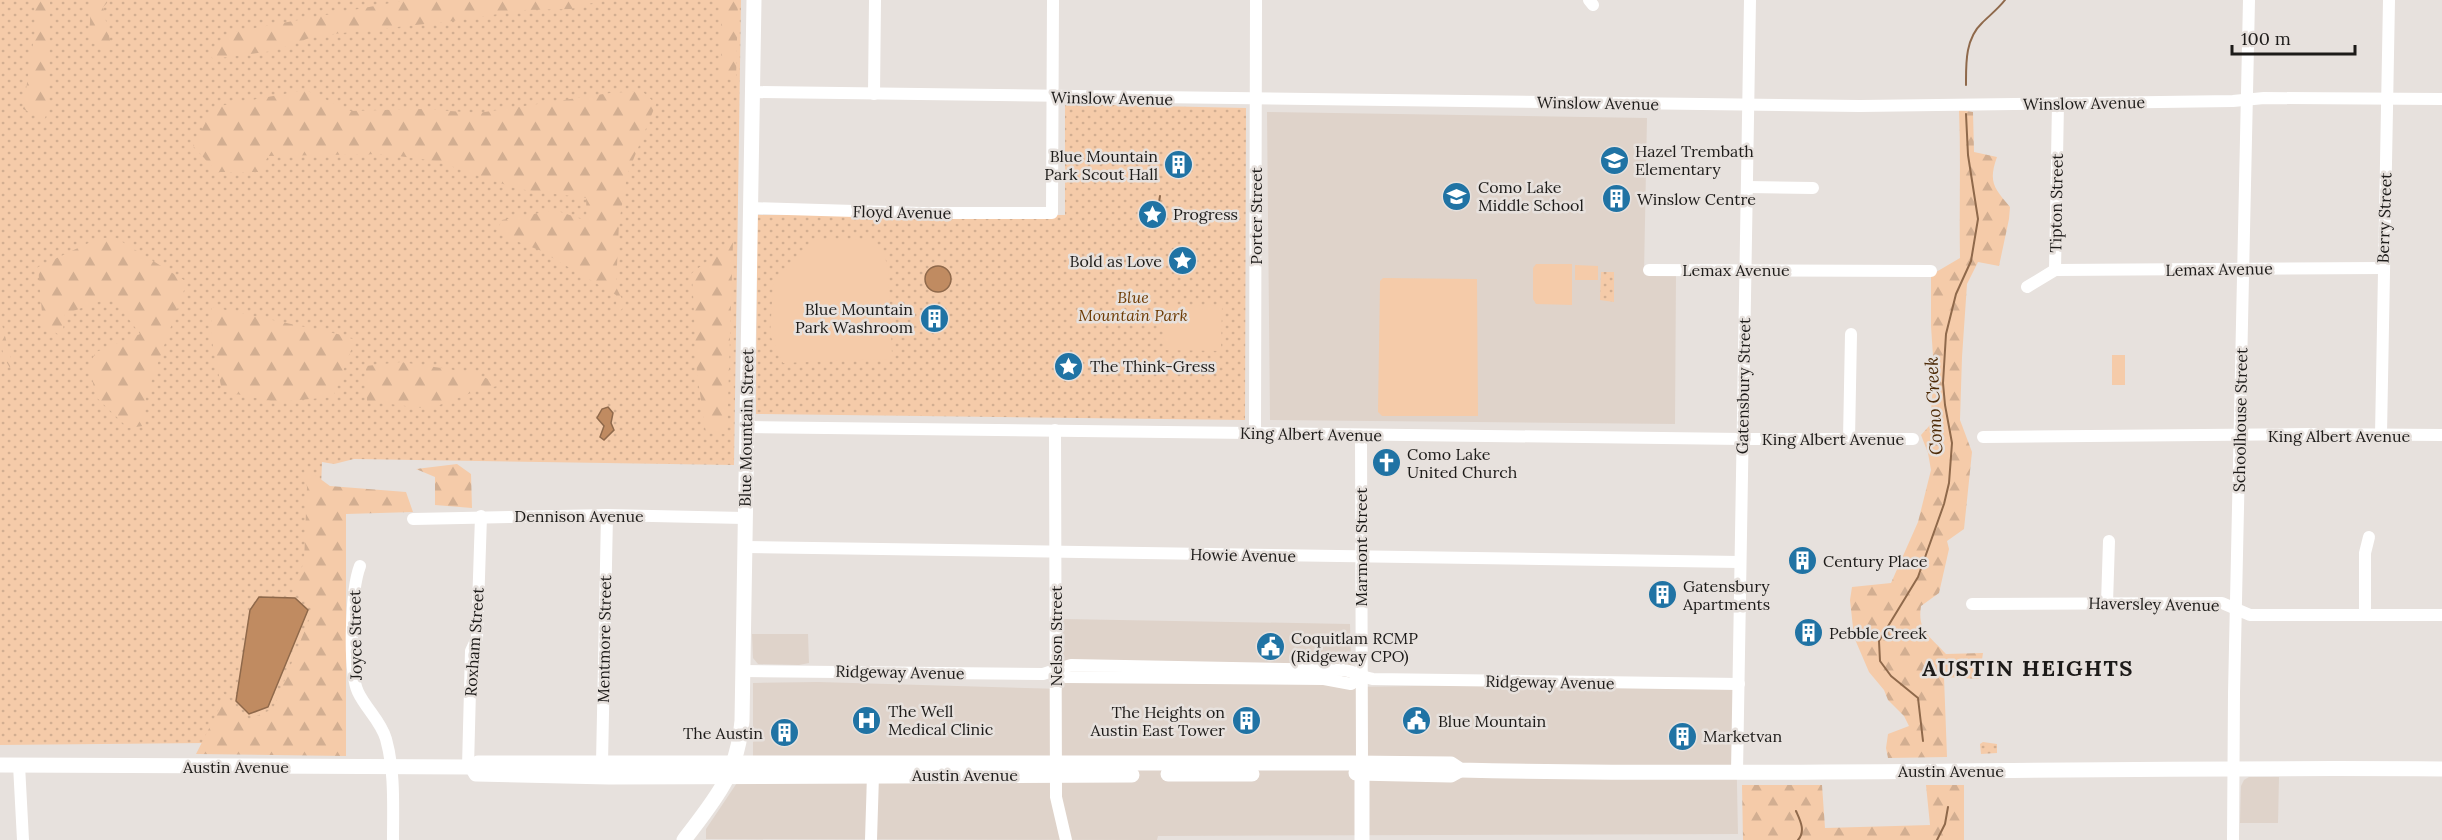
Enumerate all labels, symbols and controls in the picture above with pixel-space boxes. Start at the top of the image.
scale bar [2232,18,2355,56]
text: 100 m [2241,27,2291,50]
street label: Winslow Avenue [1051,87,1174,109]
street label: Winslow Avenue [1537,92,1660,114]
street label: Winslow Avenue [2023,92,2146,114]
place label: Hazel Trembath Elementary [1635,141,1754,179]
school or university icon: Hazel Trembath Elementary [1598,144,1630,176]
place label: Blue Mountain Park Scout Hall [1044,146,1158,184]
building icon: Blue Mountain Park Scout Hall [1163,149,1195,181]
street label: Tipton Street [2045,152,2067,253]
street label: Porter Street [1246,167,1266,265]
street label: Berry Street [2372,171,2396,264]
place label: Como Lake Middle School [1478,177,1584,215]
school or university icon: Como Lake Middle School [1441,180,1473,212]
building icon: Winslow Centre [1600,183,1632,215]
place label: Winslow Centre [1637,189,1756,209]
place icon: Progress [1136,198,1168,230]
street label: Floyd Avenue [852,201,952,223]
place label: Progress [1173,204,1238,224]
place icon: Bold as Love [1167,245,1199,277]
place label: Bold as Love [1069,251,1162,271]
street label: Lemax Avenue [2165,258,2273,280]
street label: Lemax Avenue [1682,260,1790,280]
park label: Blue Mountain Park [1078,287,1188,325]
place label: Blue Mountain Park Washroom [795,299,913,337]
building icon: Blue Mountain Park Washroom [918,302,950,334]
street label: Gatensbury Street [1732,317,1754,454]
street label: Schoolhouse Street [2229,347,2251,492]
street label: Blue Mountain Street [735,348,757,507]
place icon: The Think-Gress [1053,350,1085,382]
place label: The Think-Gress [1090,356,1215,376]
water label: Como Creek [1919,356,1948,456]
street label: King Albert Avenue [1240,423,1383,445]
street label: King Albert Avenue [2268,426,2410,446]
street label: King Albert Avenue [1762,429,1904,449]
place label: Como Lake United Church [1407,444,1518,482]
church icon: Como Lake United Church [1370,447,1402,479]
street label: Marmont Street [1351,487,1371,606]
street label: Dennison Avenue [514,506,644,526]
street label: Howie Avenue [1190,544,1296,566]
building icon: Century Place [1786,545,1818,577]
place label: Century Place [1823,551,1928,571]
street label: Mentmore Street [593,574,615,703]
place label: Gatensbury Apartments [1682,576,1770,614]
building icon: Gatensbury Apartments [1646,579,1678,611]
street label: Nelson Street [1046,585,1066,687]
street label: Roxham Street [460,586,488,697]
street label: Joyce Street [344,589,366,681]
street label: Haversley Avenue [2088,593,2220,615]
building icon: Pebble Creek [1792,617,1824,649]
place label: Pebble Creek [1829,623,1927,643]
place label: Coquitlam RCMP (Ridgeway CPO) [1291,628,1418,667]
public building icon: Coquitlam RCMP (Ridgeway CPO) [1254,631,1286,663]
district label: AUSTIN HEIGHTS [1922,654,2134,682]
street label: Ridgeway Avenue [835,661,965,683]
street label: Ridgeway Avenue [1485,671,1615,693]
place label: The Well Medical Clinic [888,701,993,739]
place label: The Heights on Austin East Tower [1090,702,1225,740]
hospital icon: The Well Medical Clinic [851,704,883,736]
building icon: The Heights on Austin East Tower [1230,705,1262,737]
public building icon: Blue Mountain [1401,705,1433,737]
place label: Blue Mountain [1438,711,1547,731]
building icon: The Austin [768,717,800,749]
building icon: Marketvan [1666,720,1698,752]
place label: The Austin [683,723,763,743]
place label: Marketvan [1703,726,1782,746]
street label: Austin Avenue [182,757,289,777]
street label: Austin Avenue [1897,761,2004,781]
street label: Austin Avenue [911,765,1018,785]

